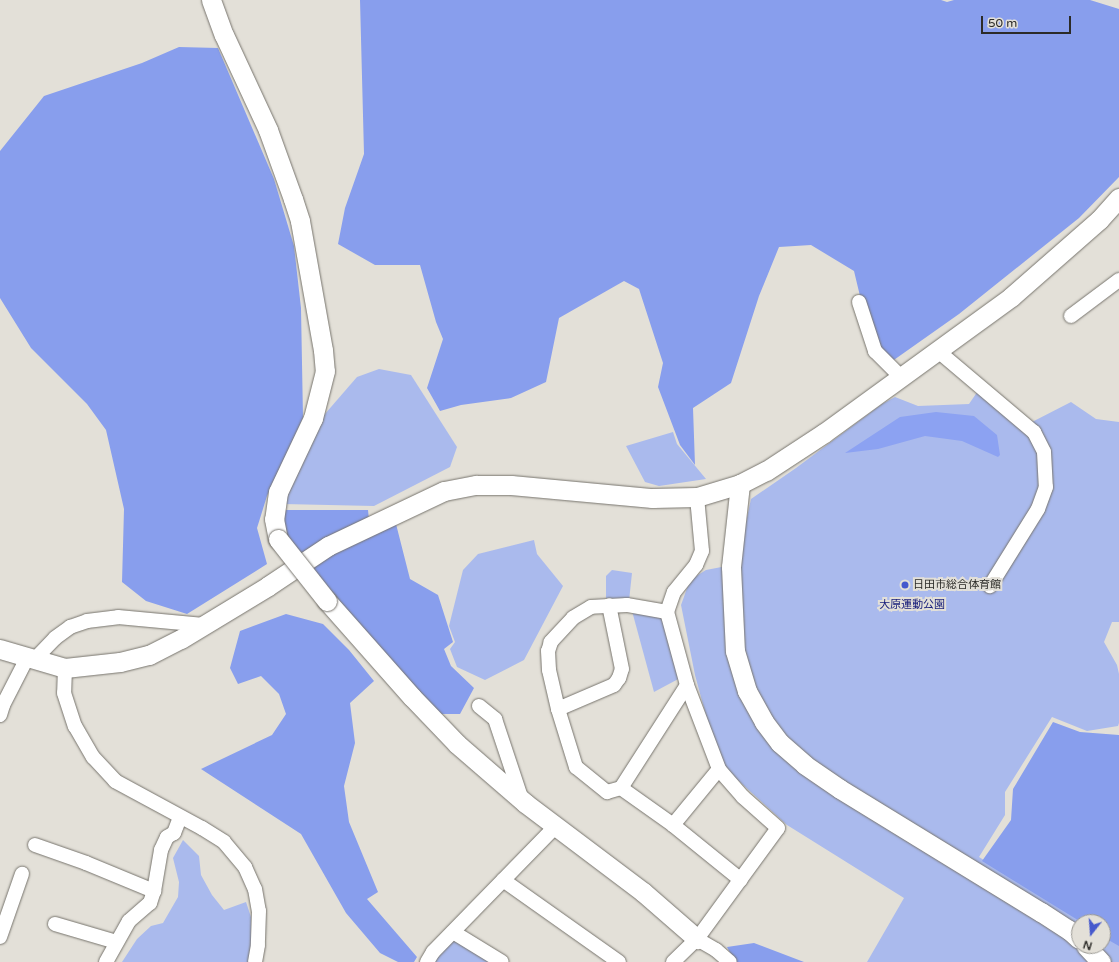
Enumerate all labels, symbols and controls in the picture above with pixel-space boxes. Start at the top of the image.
scale bar [983,8,1073,34]
text: 50 m [988,16,1017,30]
place label: 日田市総合体育館 [913,578,1001,592]
marker: 日田市総合体育館 [900,580,910,590]
park label: 大原運動公園 [879,598,945,612]
north arrow [1071,914,1111,954]
text: N [1082,937,1094,953]

